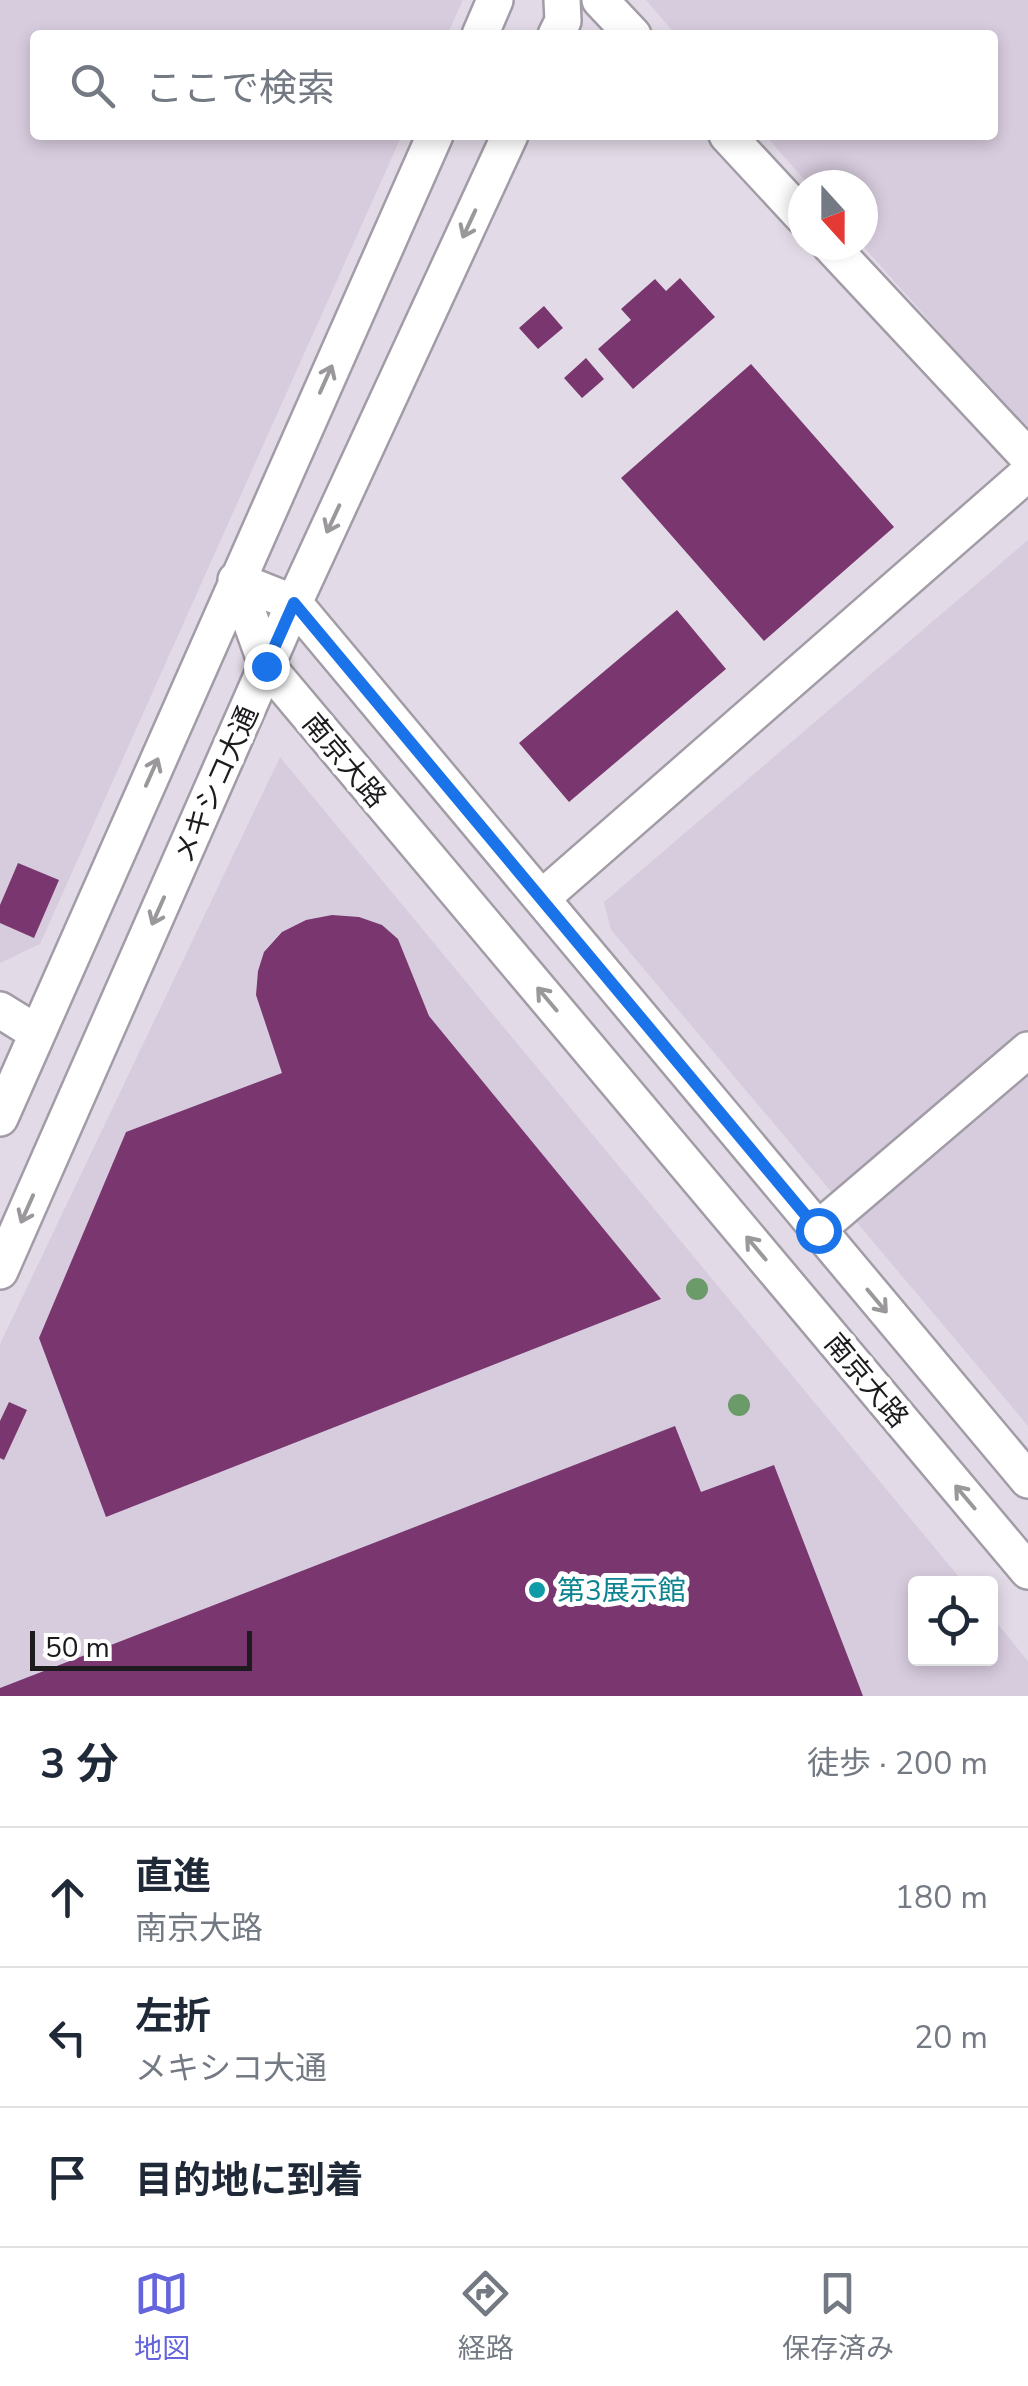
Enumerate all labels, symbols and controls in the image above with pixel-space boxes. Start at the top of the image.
search box [30,30,998,140]
icon: search [65,58,120,113]
text: ここで検索 [145,63,335,114]
north arrow [788,170,878,260]
one-way arrow [459,208,478,238]
one-way arrow [318,364,336,395]
one-way arrow [323,503,341,533]
route end [244,644,290,690]
street label: メキシコ大通 [164,700,267,869]
street label: 南京大路 [294,706,395,816]
one-way arrow [144,757,162,788]
one-way arrow [148,896,166,926]
one-way arrow [536,987,558,1013]
one-way arrow [17,1193,35,1224]
route start [796,1208,842,1254]
one-way arrow [745,1236,768,1261]
one-way arrow [866,1288,888,1314]
street label: 南京大路 [816,1326,917,1436]
one-way arrow [955,1484,977,1510]
place label: 第3展示館 [557,1572,686,1610]
map controls [908,1576,998,1666]
button: locate [908,1576,998,1666]
marker: 第3展示館 [526,1579,548,1601]
scale bar [30,1626,252,1670]
text: 50 m [45,1629,110,1667]
text: 3 分 [40,1736,119,1793]
text: 徒歩 · 200 m [807,1742,988,1785]
text: 直進 [135,1851,211,1902]
icon: ahead [40,1870,95,1925]
text: 180 m [895,1876,988,1919]
text: 南京大路 [135,1907,263,1950]
text: 左折 [135,1991,211,2042]
icon: left [40,2010,95,2065]
text: 20 m [914,2016,988,2059]
text: メキシコ大通 [135,2047,327,2090]
icon: arrive [40,2150,95,2205]
text: 目的地に到着 [135,2155,363,2206]
tab: 地図 [134,2266,190,2368]
tab: 経路 [458,2266,514,2368]
tab: 保存済み [782,2266,894,2368]

